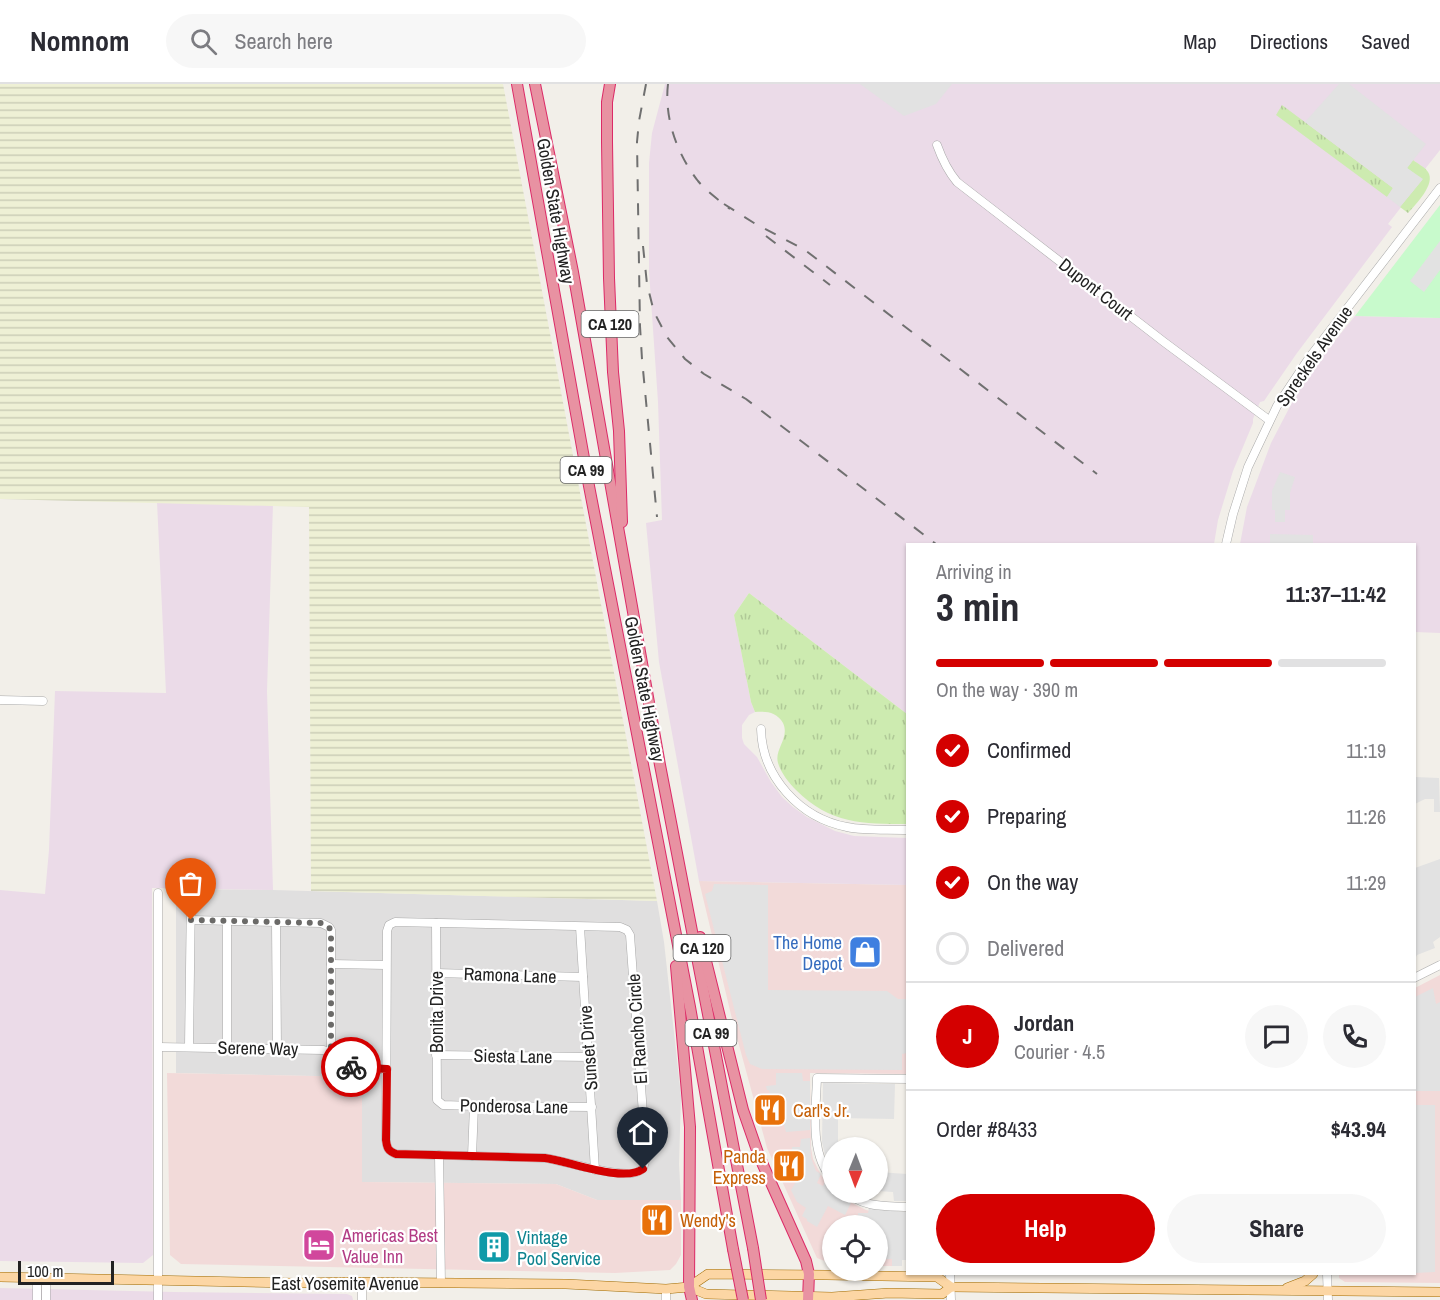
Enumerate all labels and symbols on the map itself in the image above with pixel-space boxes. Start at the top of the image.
street label: Golden State Highway [531,136,581,286]
street label: Dupont Court [1054,252,1138,326]
street label: Spreckels Avenue [1270,301,1358,411]
road number: CA 120 [582,311,638,337]
road number: CA 99 [560,457,612,483]
street label: Golden State Highway [619,614,671,764]
pin [165,858,216,920]
place label: The Home Depot [773,930,842,976]
shop icon: The Home Depot [847,934,883,970]
road number: CA 120 [674,935,730,961]
street label: Ramona Lane [463,961,557,989]
street label: Bonita Drive [424,971,449,1053]
street label: El Rancho Circle [621,973,653,1085]
street label: Sunset Drive [573,1005,603,1091]
road number: CA 99 [686,1020,736,1046]
street label: Serene Way [217,1035,299,1061]
courier [321,1037,381,1097]
street label: Siesta Lane [473,1043,553,1069]
restaurant icon: Carl's Jr. [752,1092,788,1128]
street label: Ponderosa Lane [460,1093,568,1119]
place label: Carl's Jr. [793,1098,850,1123]
pin [617,1107,668,1169]
north arrow [822,1137,888,1203]
place label: Panda Express [713,1144,766,1190]
restaurant icon: Panda Express [771,1148,807,1184]
restaurant icon: Wendy's [639,1202,675,1238]
place label: Wendy's [680,1208,736,1233]
place label: Americas Best Value Inn [341,1223,438,1269]
place label: Vintage Pool Service [517,1225,601,1271]
hotel icon: Americas Best Value Inn [301,1227,337,1263]
building icon: Vintage Pool Service [476,1229,512,1265]
scale bar [18,1258,114,1286]
street label: East Yosemite Avenue [271,1271,419,1296]

